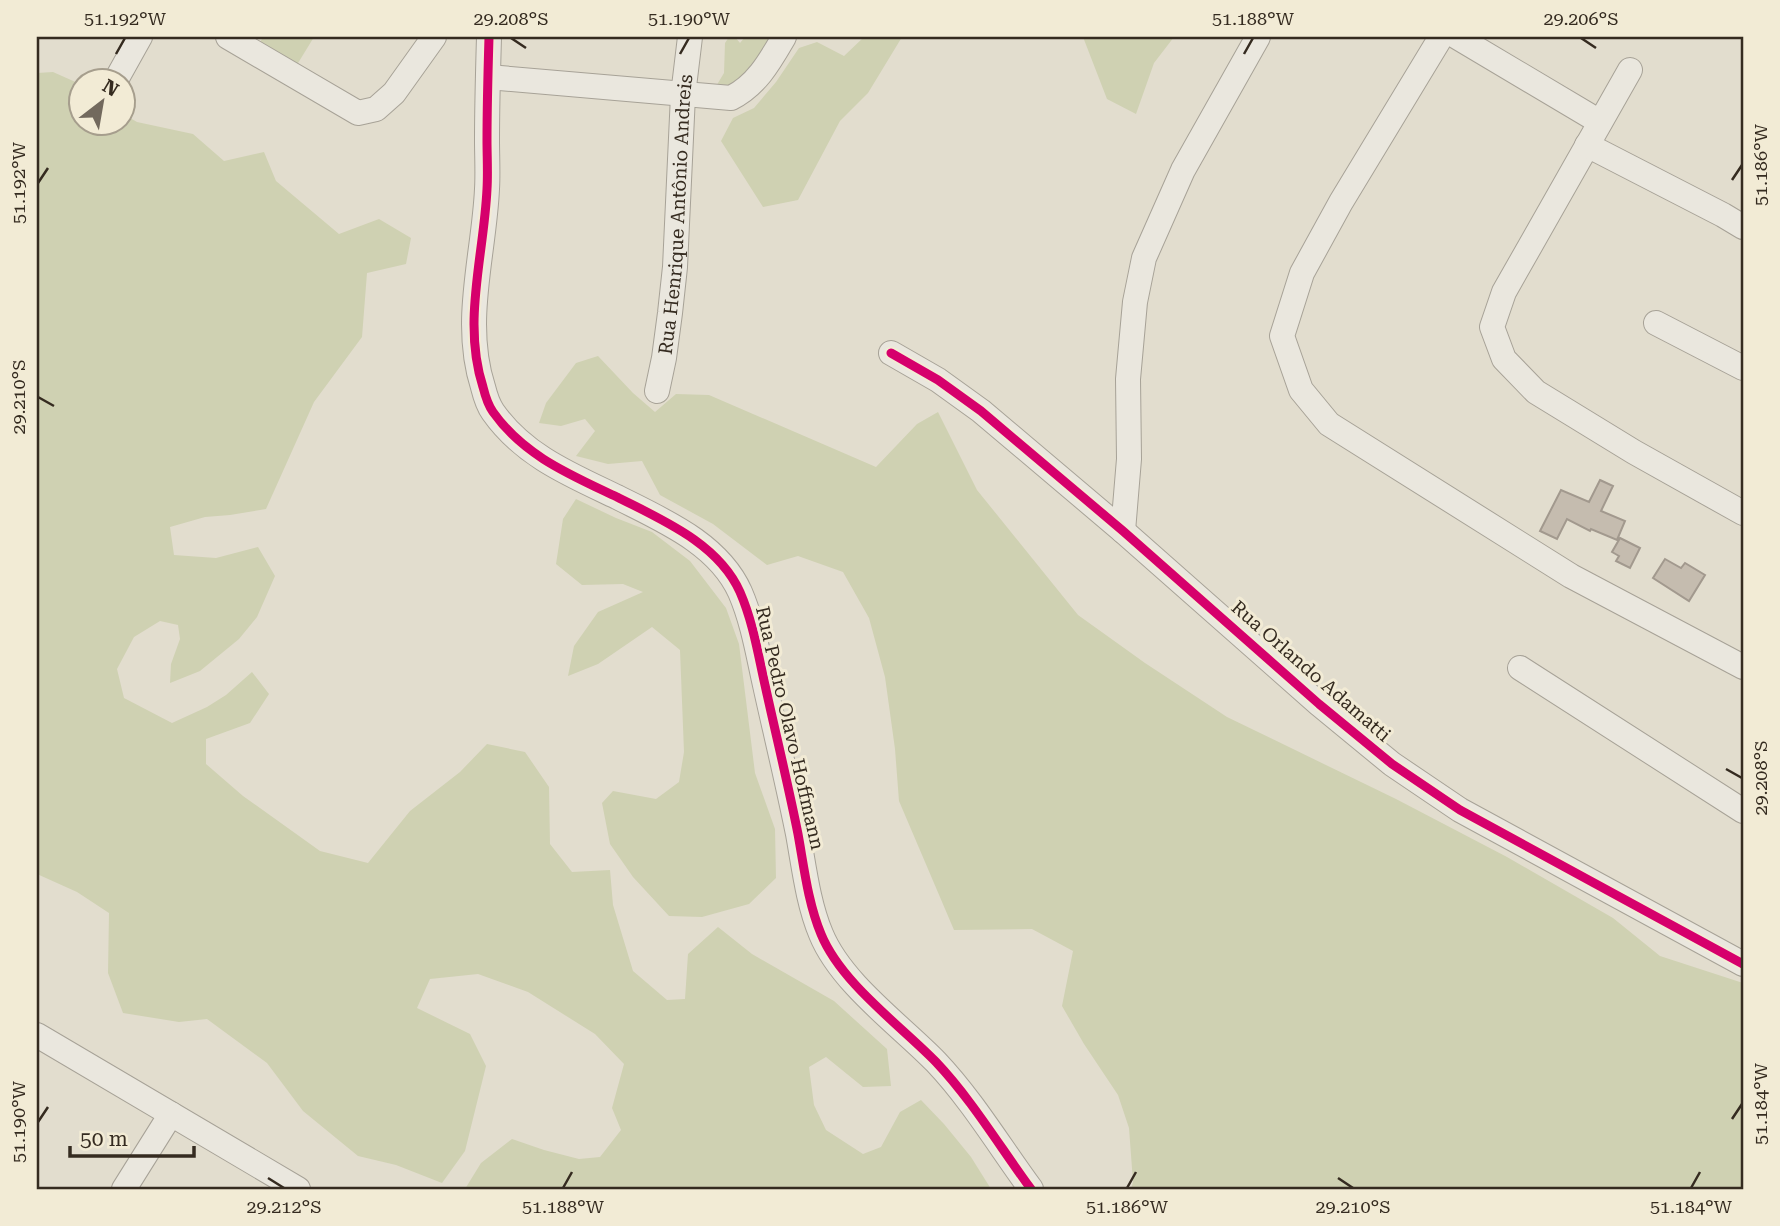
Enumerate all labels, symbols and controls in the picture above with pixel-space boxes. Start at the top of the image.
text: 51.192°W [84,8,167,29]
text: 29.208°S [474,8,549,29]
text: 51.190°W [648,8,731,29]
text: 51.188°W [1212,8,1295,29]
text: 29.206°S [1544,8,1619,29]
north arrow [66,66,136,136]
street label: Rua Henrique Antônio Andreis [653,73,697,356]
text: N [98,74,123,102]
text: 51.186°W [1750,123,1771,206]
text: 51.192°W [8,141,29,224]
text: 29.210°S [8,360,29,435]
street label: Rua Orlando Adamatti [1227,596,1395,746]
street label: Rua Pedro Olavo Hoffmann [751,604,829,852]
text: 29.208°S [1750,741,1771,816]
text: 51.184°W [1750,1062,1771,1145]
text: 51.190°W [8,1080,29,1163]
scale bar [70,1114,194,1158]
text: 50 m [80,1127,128,1151]
text: 29.212°S [247,1196,322,1217]
text: 51.188°W [522,1196,605,1217]
text: 51.186°W [1086,1196,1169,1217]
text: 29.210°S [1316,1196,1391,1217]
text: 51.184°W [1650,1196,1733,1217]

